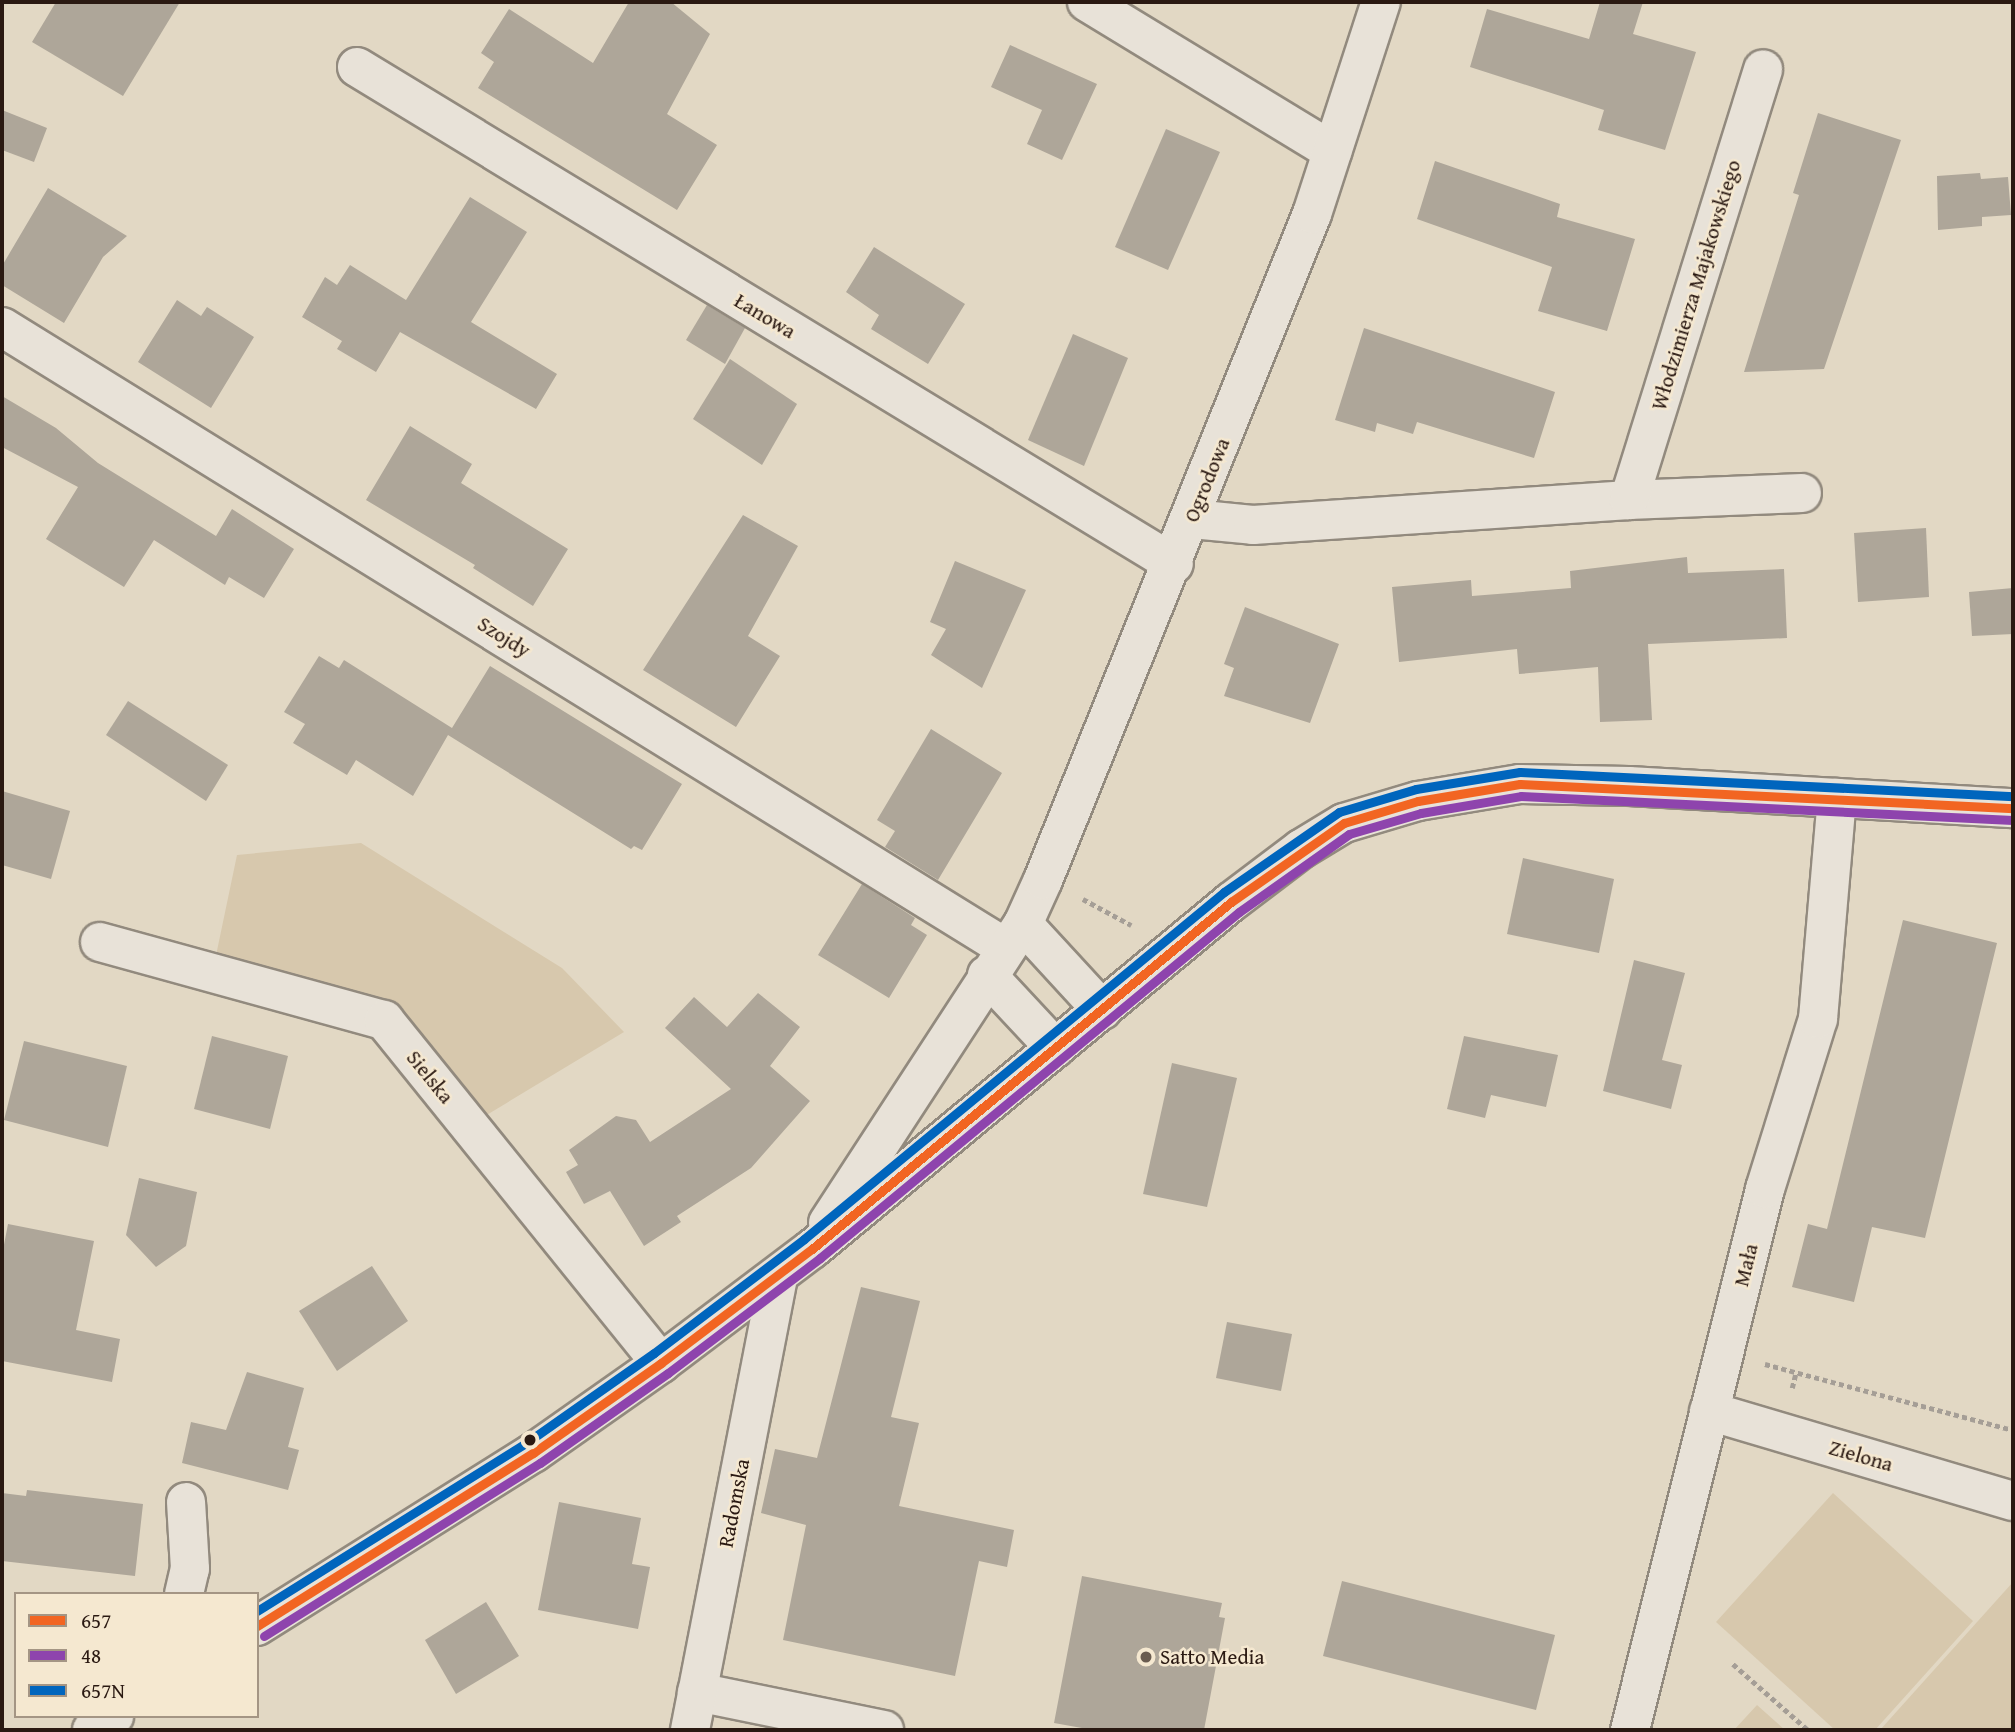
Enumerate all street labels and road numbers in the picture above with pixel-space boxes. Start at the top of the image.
street label: Włodzimierza Majakowskiego [1646,157,1746,413]
street label: Łanowa [730,288,800,344]
street label: Ogrodowa [1179,434,1235,526]
street label: Szojdy [473,611,535,663]
street label: Sielska [401,1045,459,1109]
street label: Mała [1729,1241,1763,1289]
street label: Zielona [1826,1435,1896,1477]
street label: Radomska [713,1456,755,1550]

